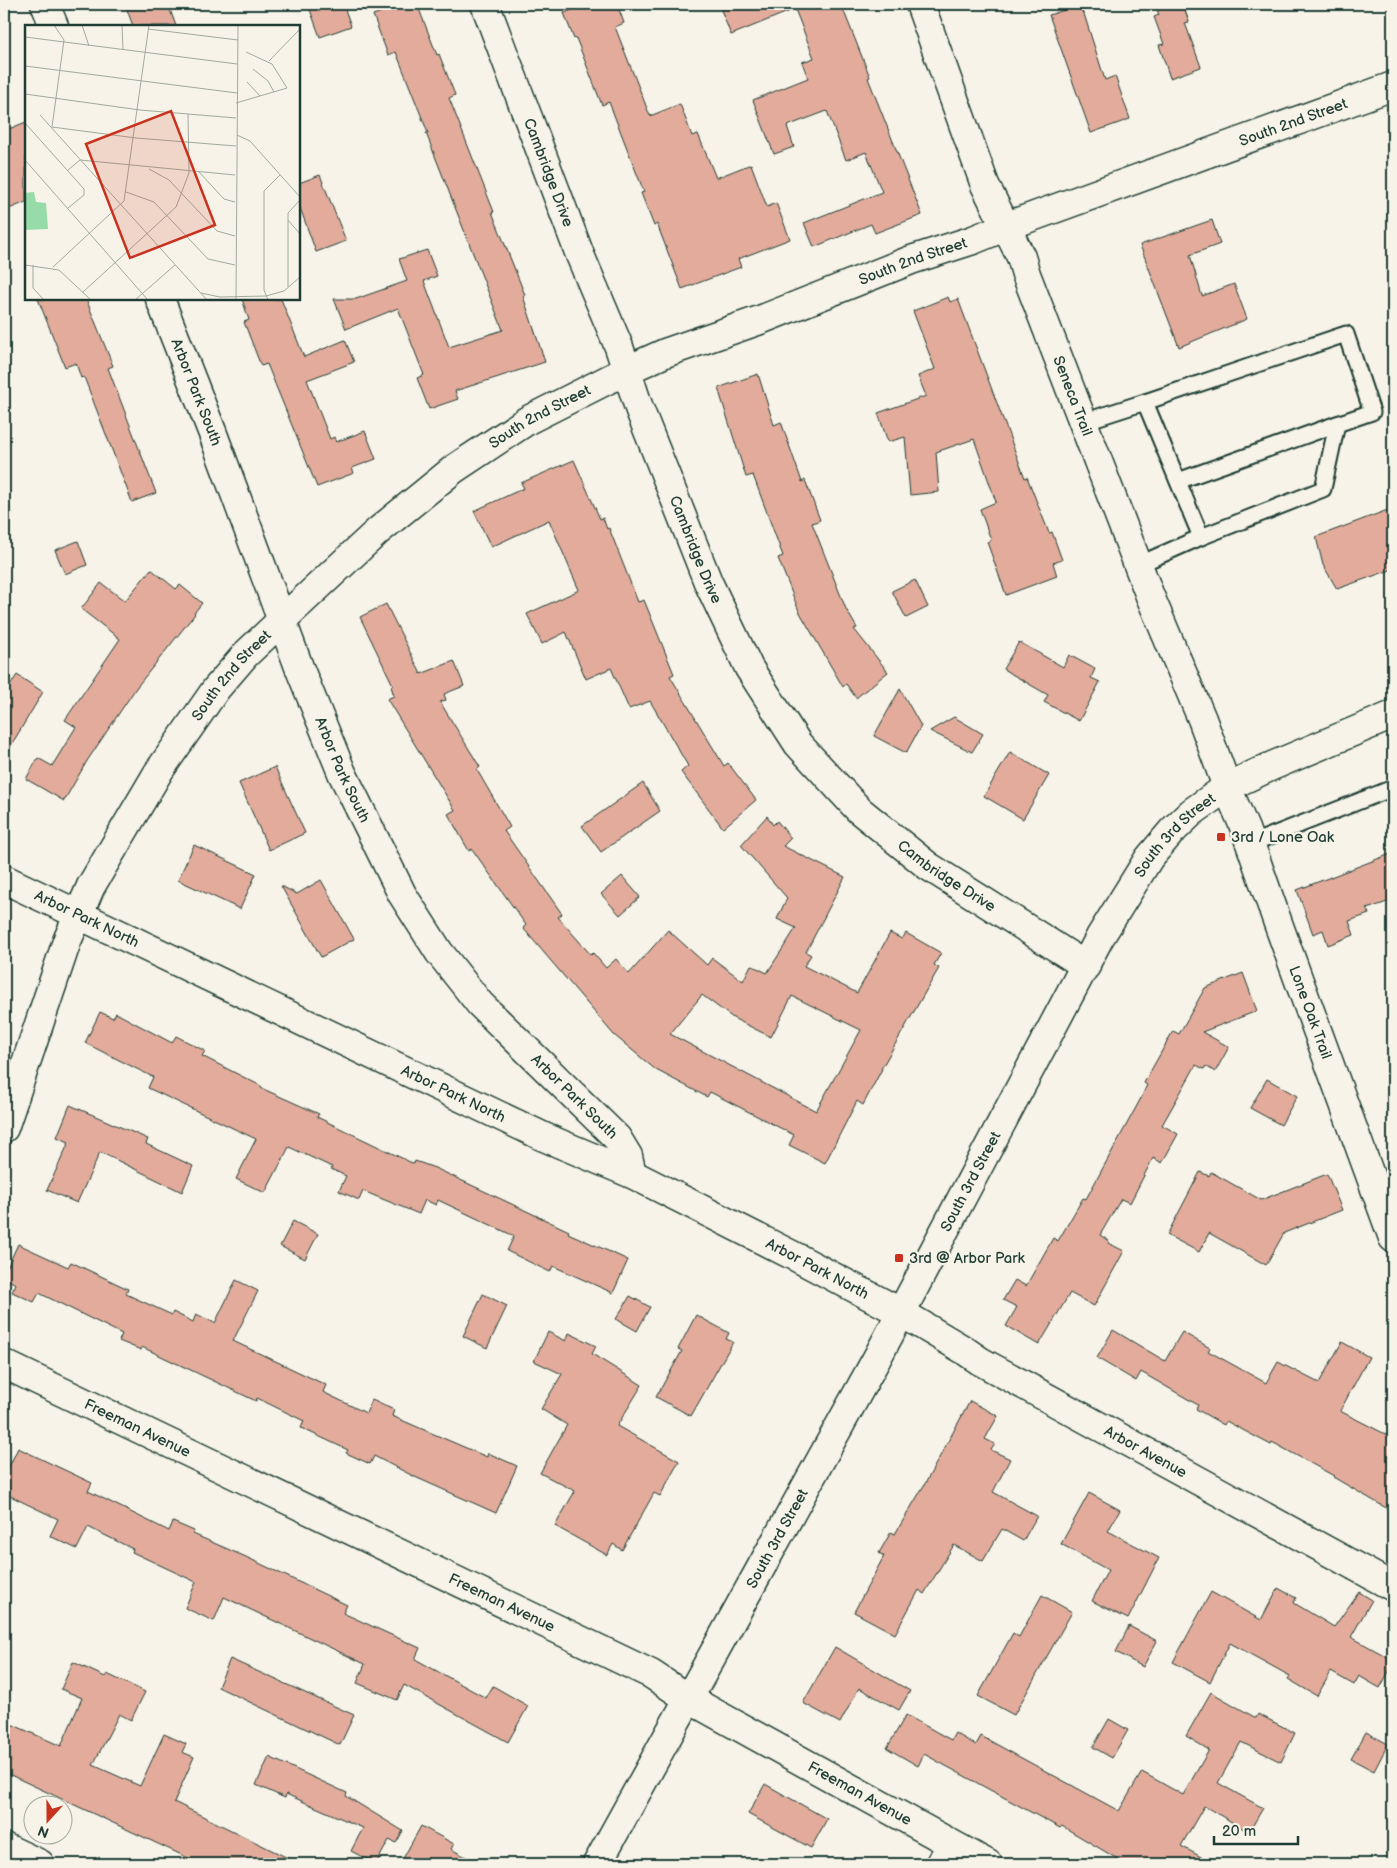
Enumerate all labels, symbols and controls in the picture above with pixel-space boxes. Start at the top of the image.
inset map [25,25,300,300]
street label: South 2nd Street [1236,94,1350,151]
street label: Cambridge Drive [520,115,578,229]
street label: South 2nd Street [856,233,970,289]
street label: Arbor Park South [167,336,226,448]
street label: Seneca Trail [1049,353,1097,438]
street label: South 2nd Street [485,380,594,453]
street label: Cambridge Drive [665,493,726,607]
street label: South 2nd Street [187,626,275,725]
street label: Arbor Park South [311,714,375,826]
street label: South 3rd Street [1130,789,1220,881]
place label: 3rd / Lone Oak [1231,828,1335,847]
marker: 3rd / Lone Oak [1215,831,1227,843]
street label: Cambridge Drive [894,836,999,916]
street label: Arbor Park North [32,886,142,952]
street label: Lone Oak Trail [1285,963,1336,1061]
street label: Arbor Park South [527,1050,622,1143]
street label: Arbor Park North [398,1061,509,1127]
street label: South 3rd Street [936,1128,1005,1235]
street label: Arbor Park North [763,1234,872,1303]
place label: 3rd @ Arbor Park [909,1249,1026,1268]
marker: 3rd @ Arbor Park [893,1252,905,1264]
street label: Freeman Avenue [81,1394,194,1462]
street label: Arbor Avenue [1101,1421,1190,1482]
street label: South 3rd Street [742,1485,812,1592]
street label: Freeman Avenue [446,1569,558,1636]
street label: Freeman Avenue [805,1757,915,1830]
north arrow [22,1796,72,1846]
scale bar [1214,1813,1298,1845]
text: N [36,1822,51,1841]
text: 20 m [1222,1822,1256,1841]

